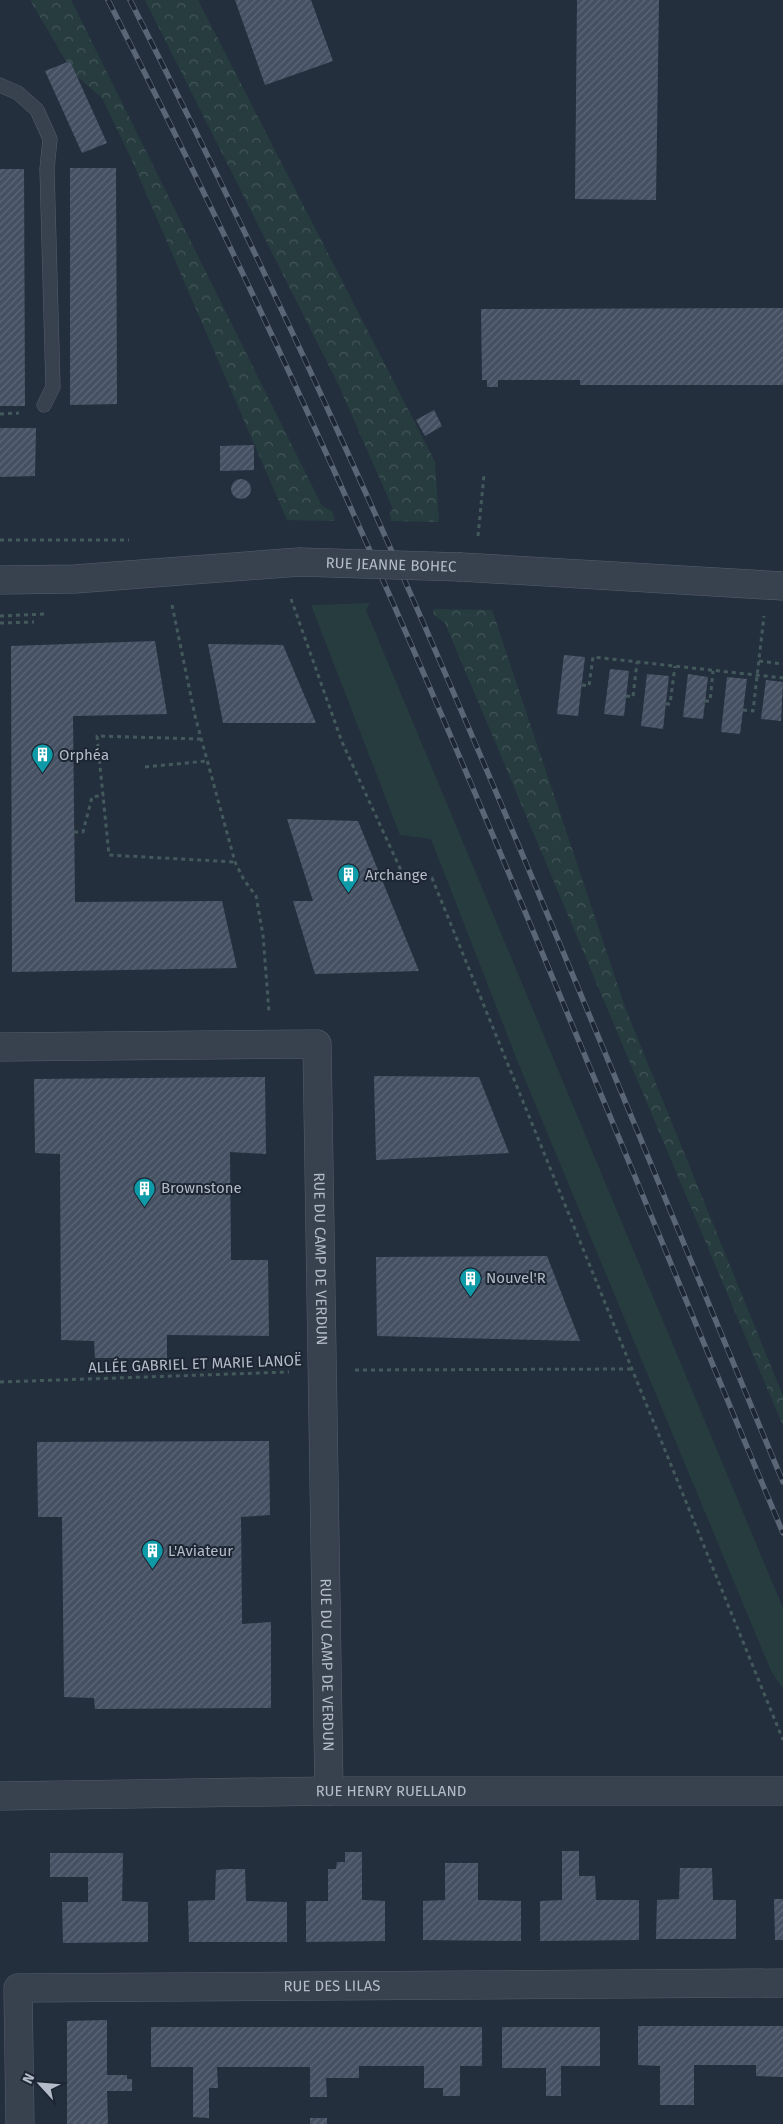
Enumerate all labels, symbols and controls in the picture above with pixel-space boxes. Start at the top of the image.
street label: RUE JEANNE BOHEC [325,554,457,576]
building icon: Orphéa [31,743,55,774]
place label: Orphéa [59,746,109,764]
building icon: Archange [337,863,361,894]
place label: Archange [365,866,428,884]
street label: RUE DU CAMP DE VERDUN [310,1172,331,1346]
building icon: Brownstone [133,1176,157,1207]
place label: Brownstone [161,1179,242,1197]
building icon: Nouvel'R [458,1266,482,1297]
place label: Nouvel'R [486,1269,546,1287]
street label: ALLÉE GABRIEL ET MARIE LANOË [88,1351,302,1377]
building icon: L'Aviateur [140,1539,164,1570]
place label: L'Aviateur [168,1542,233,1560]
street label: RUE DU CAMP DE VERDUN [317,1578,337,1752]
street label: RUE HENRY RUELLAND [315,1782,466,1800]
street label: RUE DES LILAS [283,1977,380,1995]
north arrow [15,2059,65,2109]
text: N [19,2071,38,2086]

